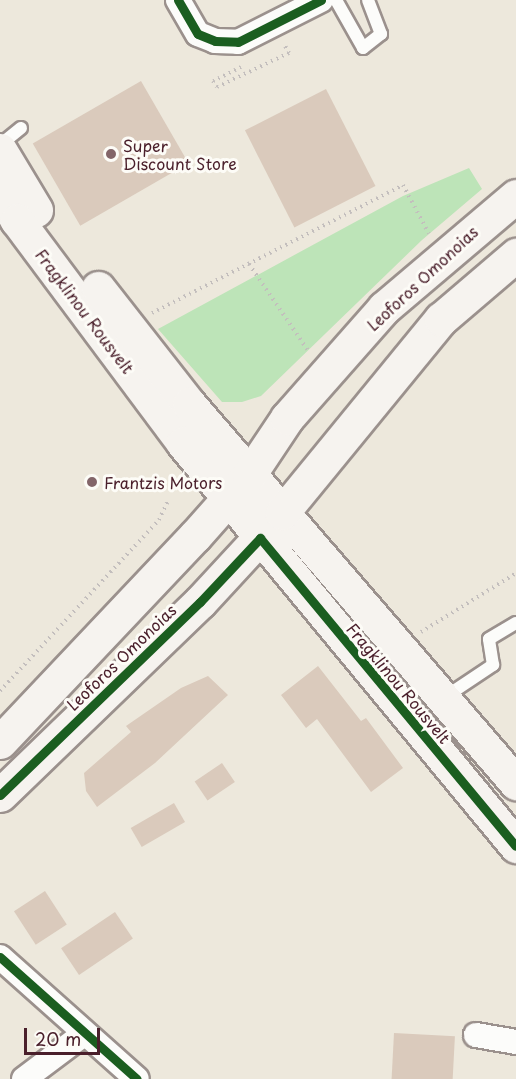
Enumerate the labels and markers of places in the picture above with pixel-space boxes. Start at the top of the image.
place label: Super Discount Store [123,135,237,173]
marker: Super Discount Store [104,147,118,161]
place label: Frantzis Motors [104,472,223,492]
marker: Frantzis Motors [85,475,99,489]

